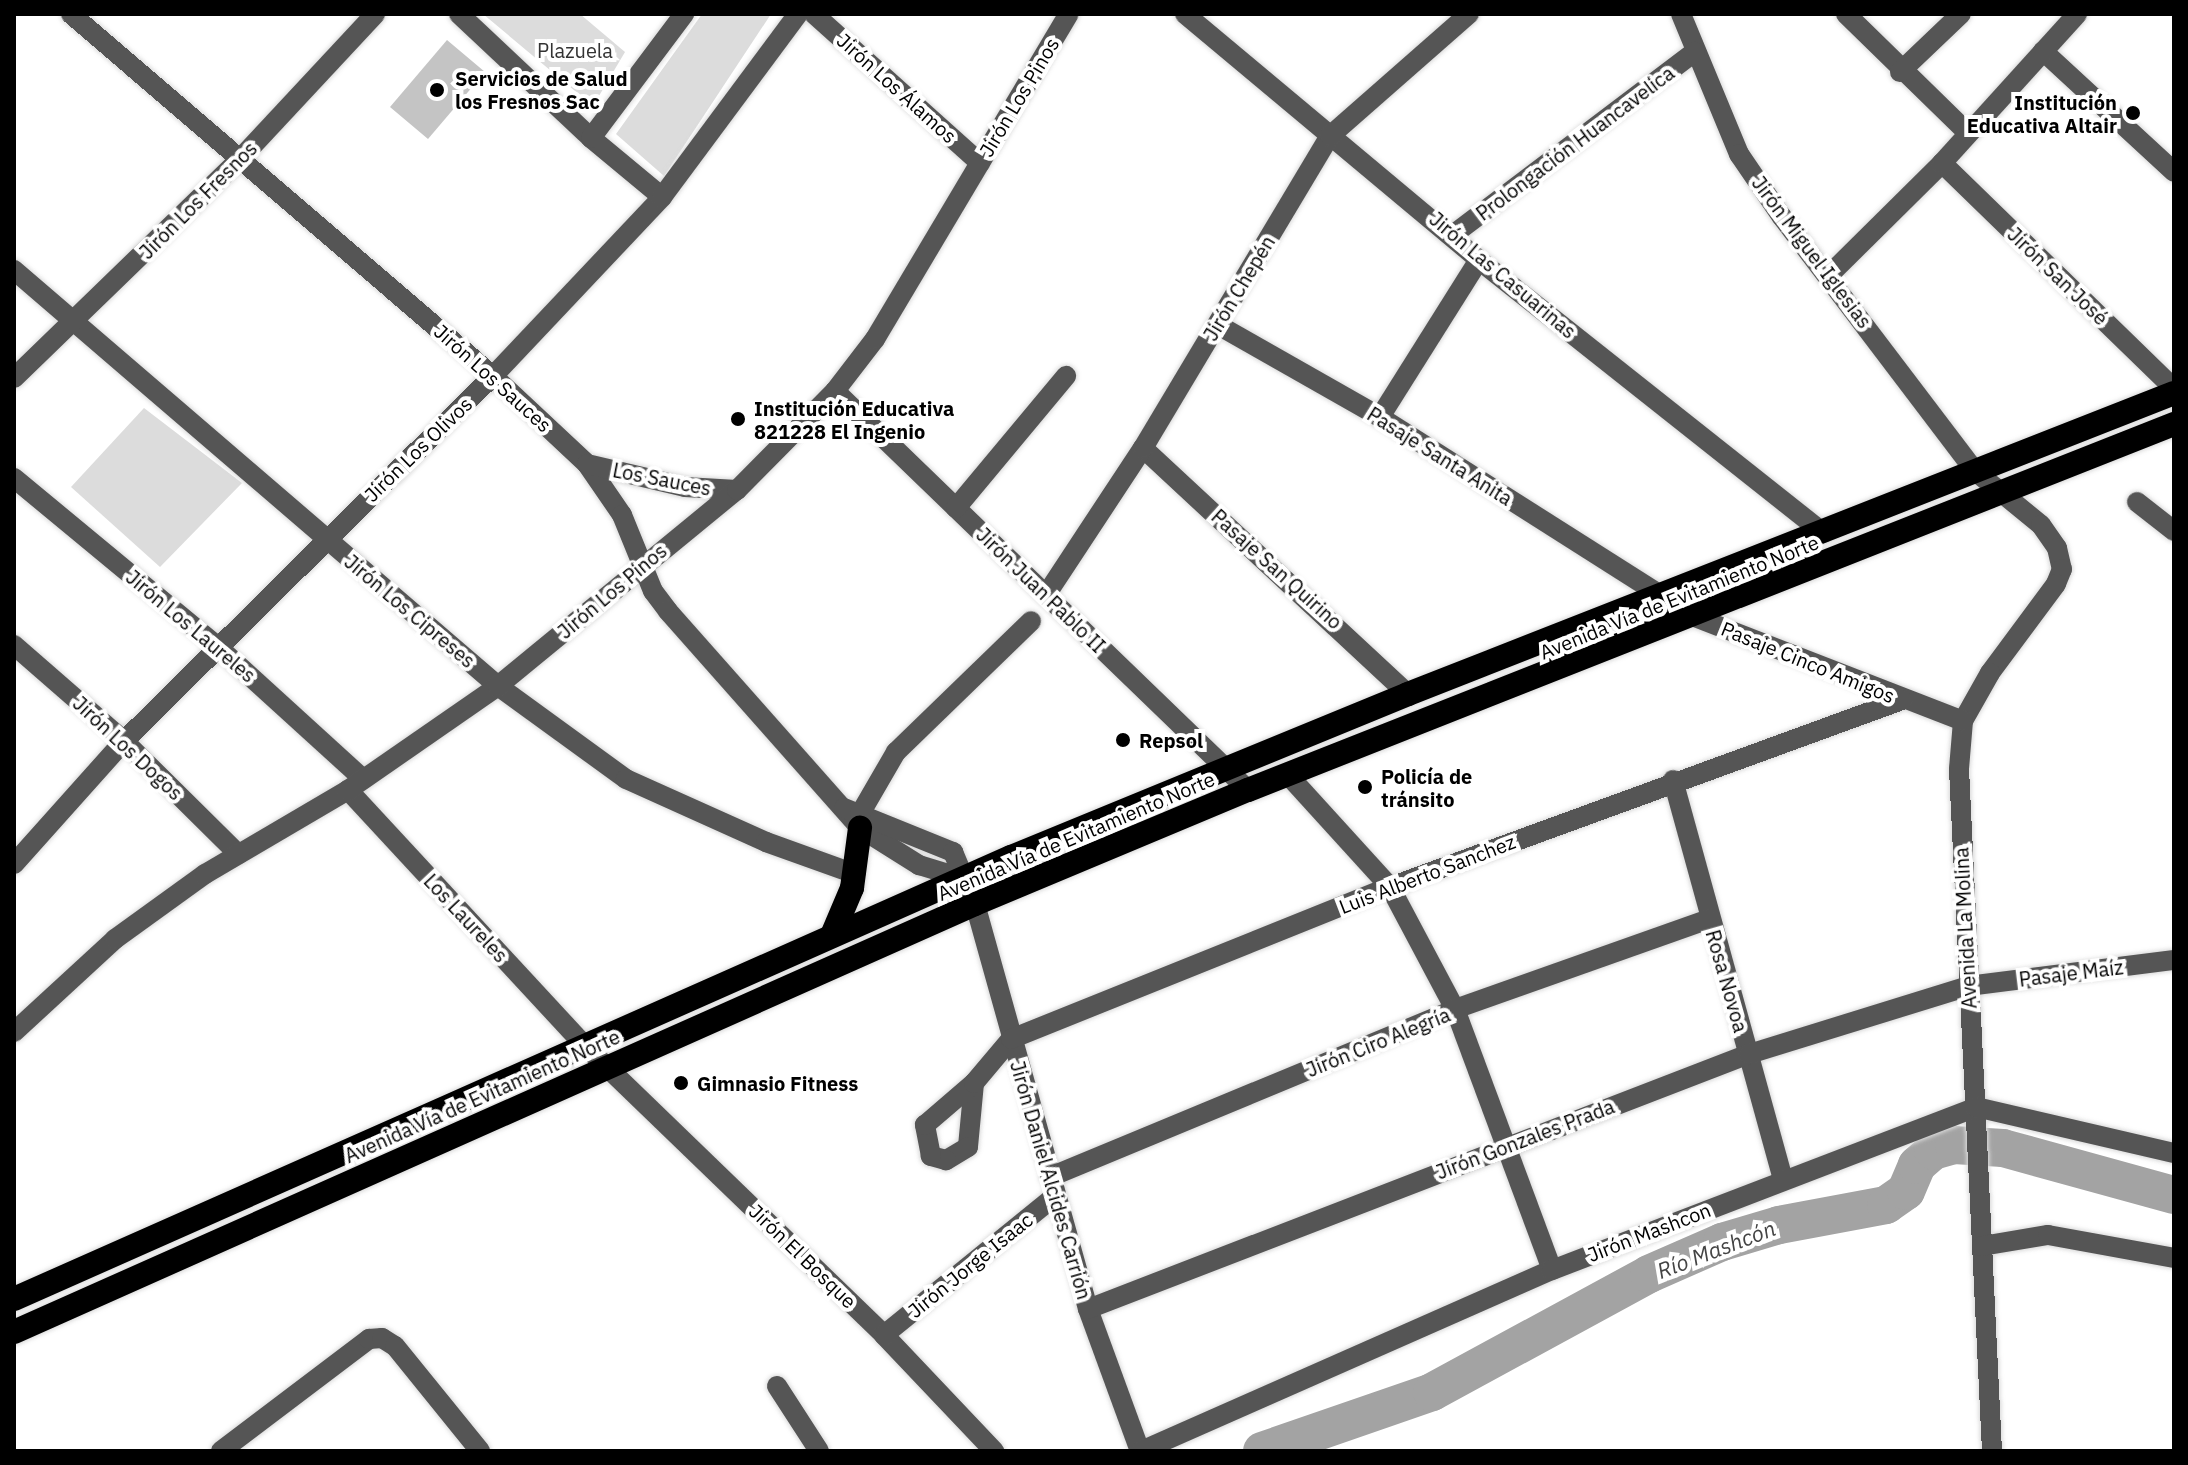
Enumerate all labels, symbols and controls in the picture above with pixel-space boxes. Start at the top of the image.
street label: Jirón Los Álamos [832,28,962,148]
street label: Jirón Los Pinos [974,33,1064,161]
park label: Plazuela [537,38,613,62]
street label: Prolongación Huancavelica [1471,61,1679,225]
place label: Servicios de Salud los Fresnos Sac [455,66,628,113]
marker: Servicios de Salud los Fresnos Sac [426,79,448,101]
place label: Institución Educativa Altair [1967,90,2117,137]
marker: Institución Educativa Altair [2124,104,2142,122]
street label: Jirón Los Fresnos [134,136,262,264]
street label: Jirón Miguel Iglesias [1747,171,1877,333]
street label: Jirón Las Casuarinas [1425,207,1581,343]
street label: Jirón San José [2003,222,2113,330]
street label: Jirón Chepén [1198,231,1280,345]
street label: Jirón Los Sauces [429,319,557,437]
street label: Jirón Los Olivos [359,392,477,506]
place label: Institución Educativa 821228 El Ingenio [754,396,954,443]
street label: Pasaje Santa Anita [1363,402,1517,510]
marker: Institución Educativa 821228 El Ingenio [729,410,747,428]
street label: Los Sauces [611,458,713,500]
street label: Pasaje San Quirino [1207,504,1347,634]
street label: Jirón Juan Pablo II [972,522,1110,658]
street label: Avenida Vía de Evitamiento Norte [1536,530,1822,664]
street label: Jirón Los Pinos [553,539,671,643]
street label: Jirón Los Cipreses [340,549,480,673]
street label: Jirón Los Laureles [121,565,261,687]
street label: Pasaje Cinco Amigos [1718,616,1898,708]
street label: Jirón Los Dogos [68,691,188,805]
place label: Repsol [1139,728,1203,752]
marker: Repsol [1114,731,1132,749]
place label: Policía de tránsito [1381,764,1472,811]
street label: Avenida Vía de Evitamiento Norte [934,767,1218,905]
marker: Policía de tránsito [1356,778,1374,796]
street label: Luis Alberto Sanchez [1335,829,1519,919]
street label: Avenida La Molina [1949,847,1981,1009]
street label: Los Laureles [419,869,513,967]
street label: Rosa Novoa [1701,927,1753,1035]
street label: Pasaje Maíz [2017,955,2125,991]
street label: Jirón Ciro Alegría [1303,1002,1453,1082]
street label: Avenida Vía de Evitamiento Norte [341,1024,623,1168]
street label: Jirón Daniel Alcides Carrión [1005,1058,1097,1302]
place label: Gimnasio Fitness [697,1071,858,1095]
marker: Gimnasio Fitness [672,1074,690,1092]
street label: Jirón Gonzales Prada [1432,1094,1618,1184]
street label: Jirón Mashcon [1584,1197,1714,1267]
street label: Jirón El Bosque [744,1199,862,1313]
street label: Jirón Jorge Isaac [903,1207,1037,1323]
water label: Río Mashcón [1653,1214,1779,1284]

